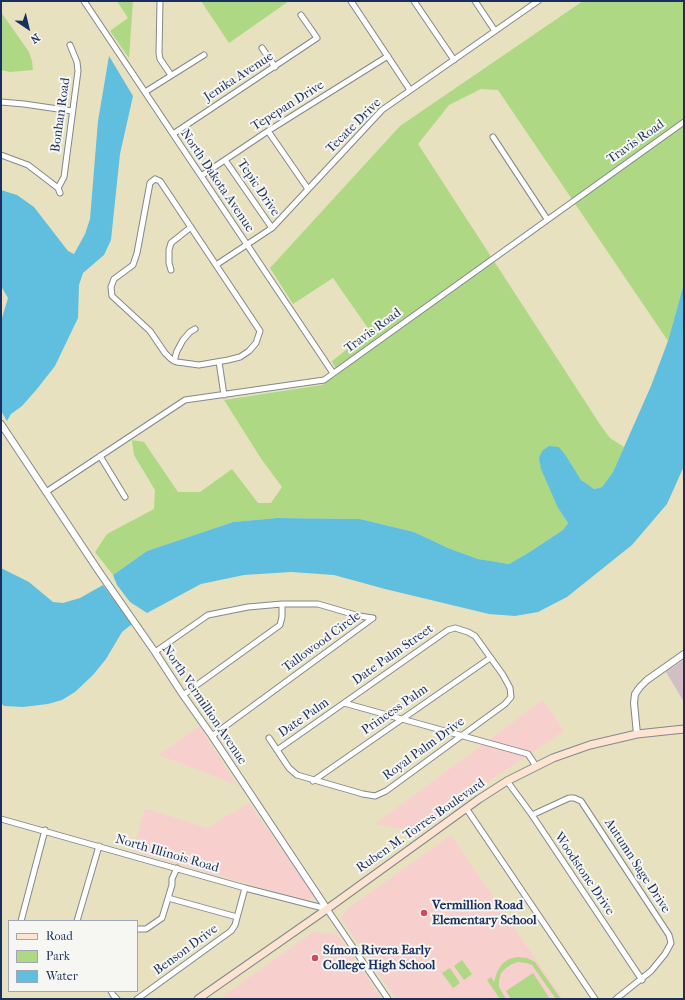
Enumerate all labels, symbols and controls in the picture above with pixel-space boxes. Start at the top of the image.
north arrow [8,8,48,48]
text: N [28,31,42,46]
street label: Jenika Avenue [201,49,277,105]
street label: Bonhan Road [48,77,74,153]
street label: Tepepan Drive [249,77,327,135]
street label: Tecate Drive [323,95,385,157]
street label: Travis Road [604,117,668,167]
street label: North Dakota Avenue [177,127,257,235]
street label: Tepic Drive [233,157,283,219]
street label: Travis Road [342,305,404,357]
street label: Tallowood Circle [280,608,364,676]
street label: Date Palm Street [350,621,436,689]
street label: North Vermillion Avenue [158,642,250,768]
street label: Princess Palm [359,681,431,739]
street label: Date Palm [276,695,332,741]
street label: Royal Palm Drive [380,714,468,784]
street label: Ruben M. Torres Boulevard [354,776,488,876]
street label: Autumn Sage Drive [601,816,673,916]
street label: Woodstone Drive [551,830,617,918]
street label: North Illinois Road [113,832,221,876]
place label: Vermillion Road Elementary School [432,898,537,929]
marker: Vermillion Road Elementary School [419,908,429,918]
legend [8,920,138,992]
street label: Benson Drive [151,921,221,979]
text: Road [46,929,73,943]
place label: Símon Rivera Early College High School [323,943,435,974]
text: Park [46,949,70,963]
marker: Símon Rivera Early College High School [310,953,320,963]
text: Water [46,969,78,983]

